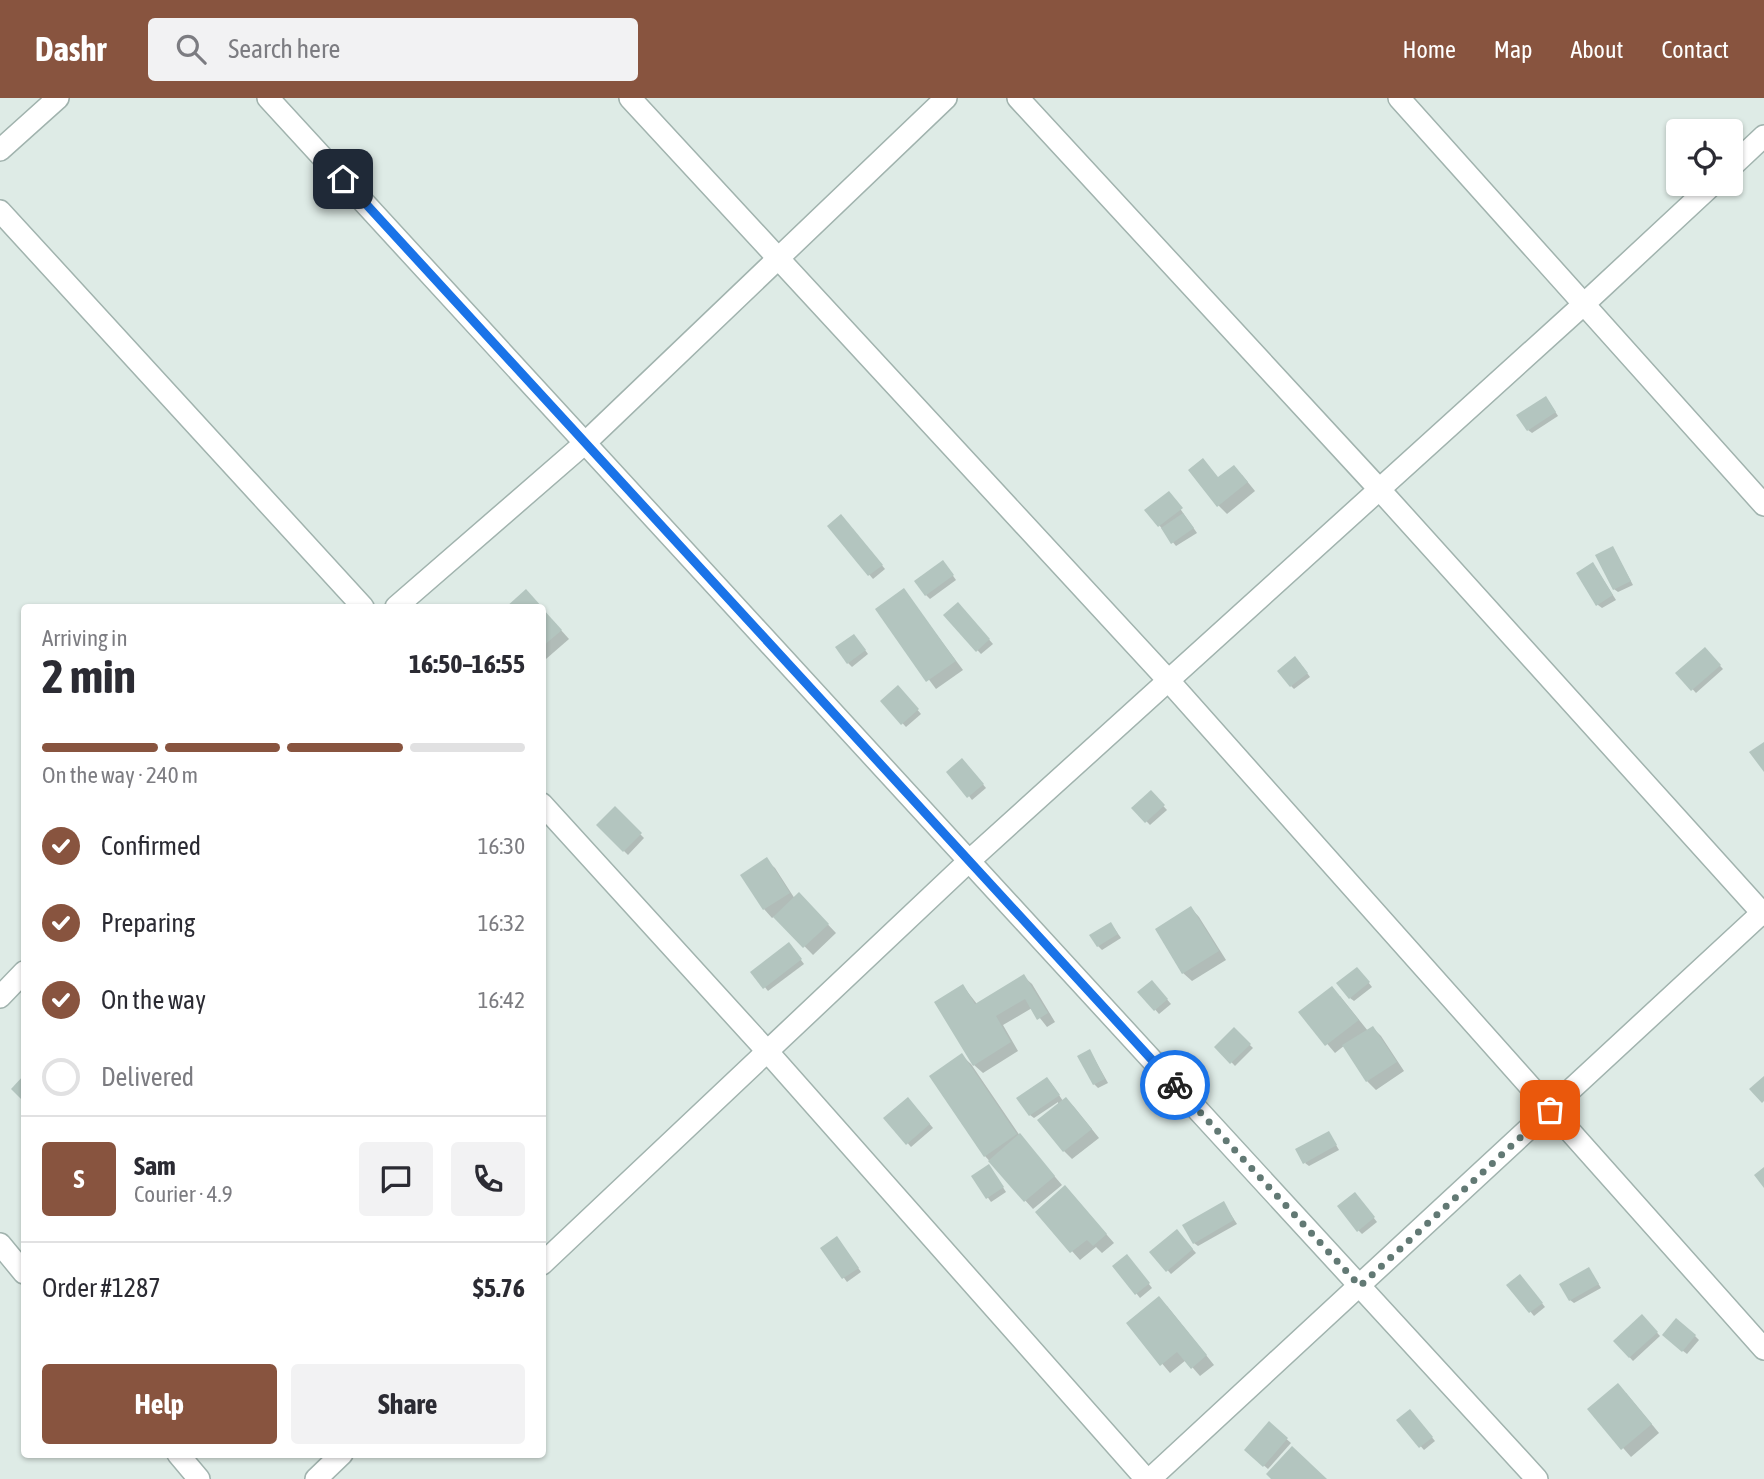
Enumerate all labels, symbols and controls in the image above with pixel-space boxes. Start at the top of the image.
search box [148,18,638,81]
text: Dashr [35,30,106,68]
icon: search [172,30,210,68]
text: Search here [228,34,340,64]
text: Home [1402,36,1456,63]
text: Map [1494,36,1532,63]
text: About [1570,36,1623,63]
text: Contact [1661,36,1729,63]
map controls [1666,119,1743,196]
button: locate [1666,119,1743,196]
pin [313,149,373,209]
icon: home [324,160,362,198]
text: Arriving in [42,625,128,651]
text: 16:50–16:55 [409,649,525,679]
text: 2 min [42,650,136,703]
text: On the way · 240 m [42,762,198,788]
icon: check [42,827,80,865]
text: Confirmed [101,831,201,861]
text: 16:30 [478,833,525,859]
icon: check [42,904,80,942]
text: Preparing [101,908,195,938]
text: 16:32 [478,910,525,936]
icon: check [42,981,80,1019]
text: On the way [101,985,206,1015]
text: 16:42 [478,987,525,1013]
courier [1140,1050,1210,1120]
text: Delivered [101,1062,194,1092]
icon: bike [1156,1066,1194,1104]
pin [1520,1080,1580,1140]
icon: bag [1531,1091,1569,1129]
button: chat [359,1142,433,1216]
button: phone [451,1142,525,1216]
text: Sam [134,1151,176,1181]
text: S [74,1164,84,1194]
text: Courier · 4.9 [134,1181,233,1207]
text: Order #1287 [42,1273,161,1303]
text: $5.76 [473,1273,525,1303]
button: Help [42,1364,277,1444]
button: Share [291,1364,525,1444]

